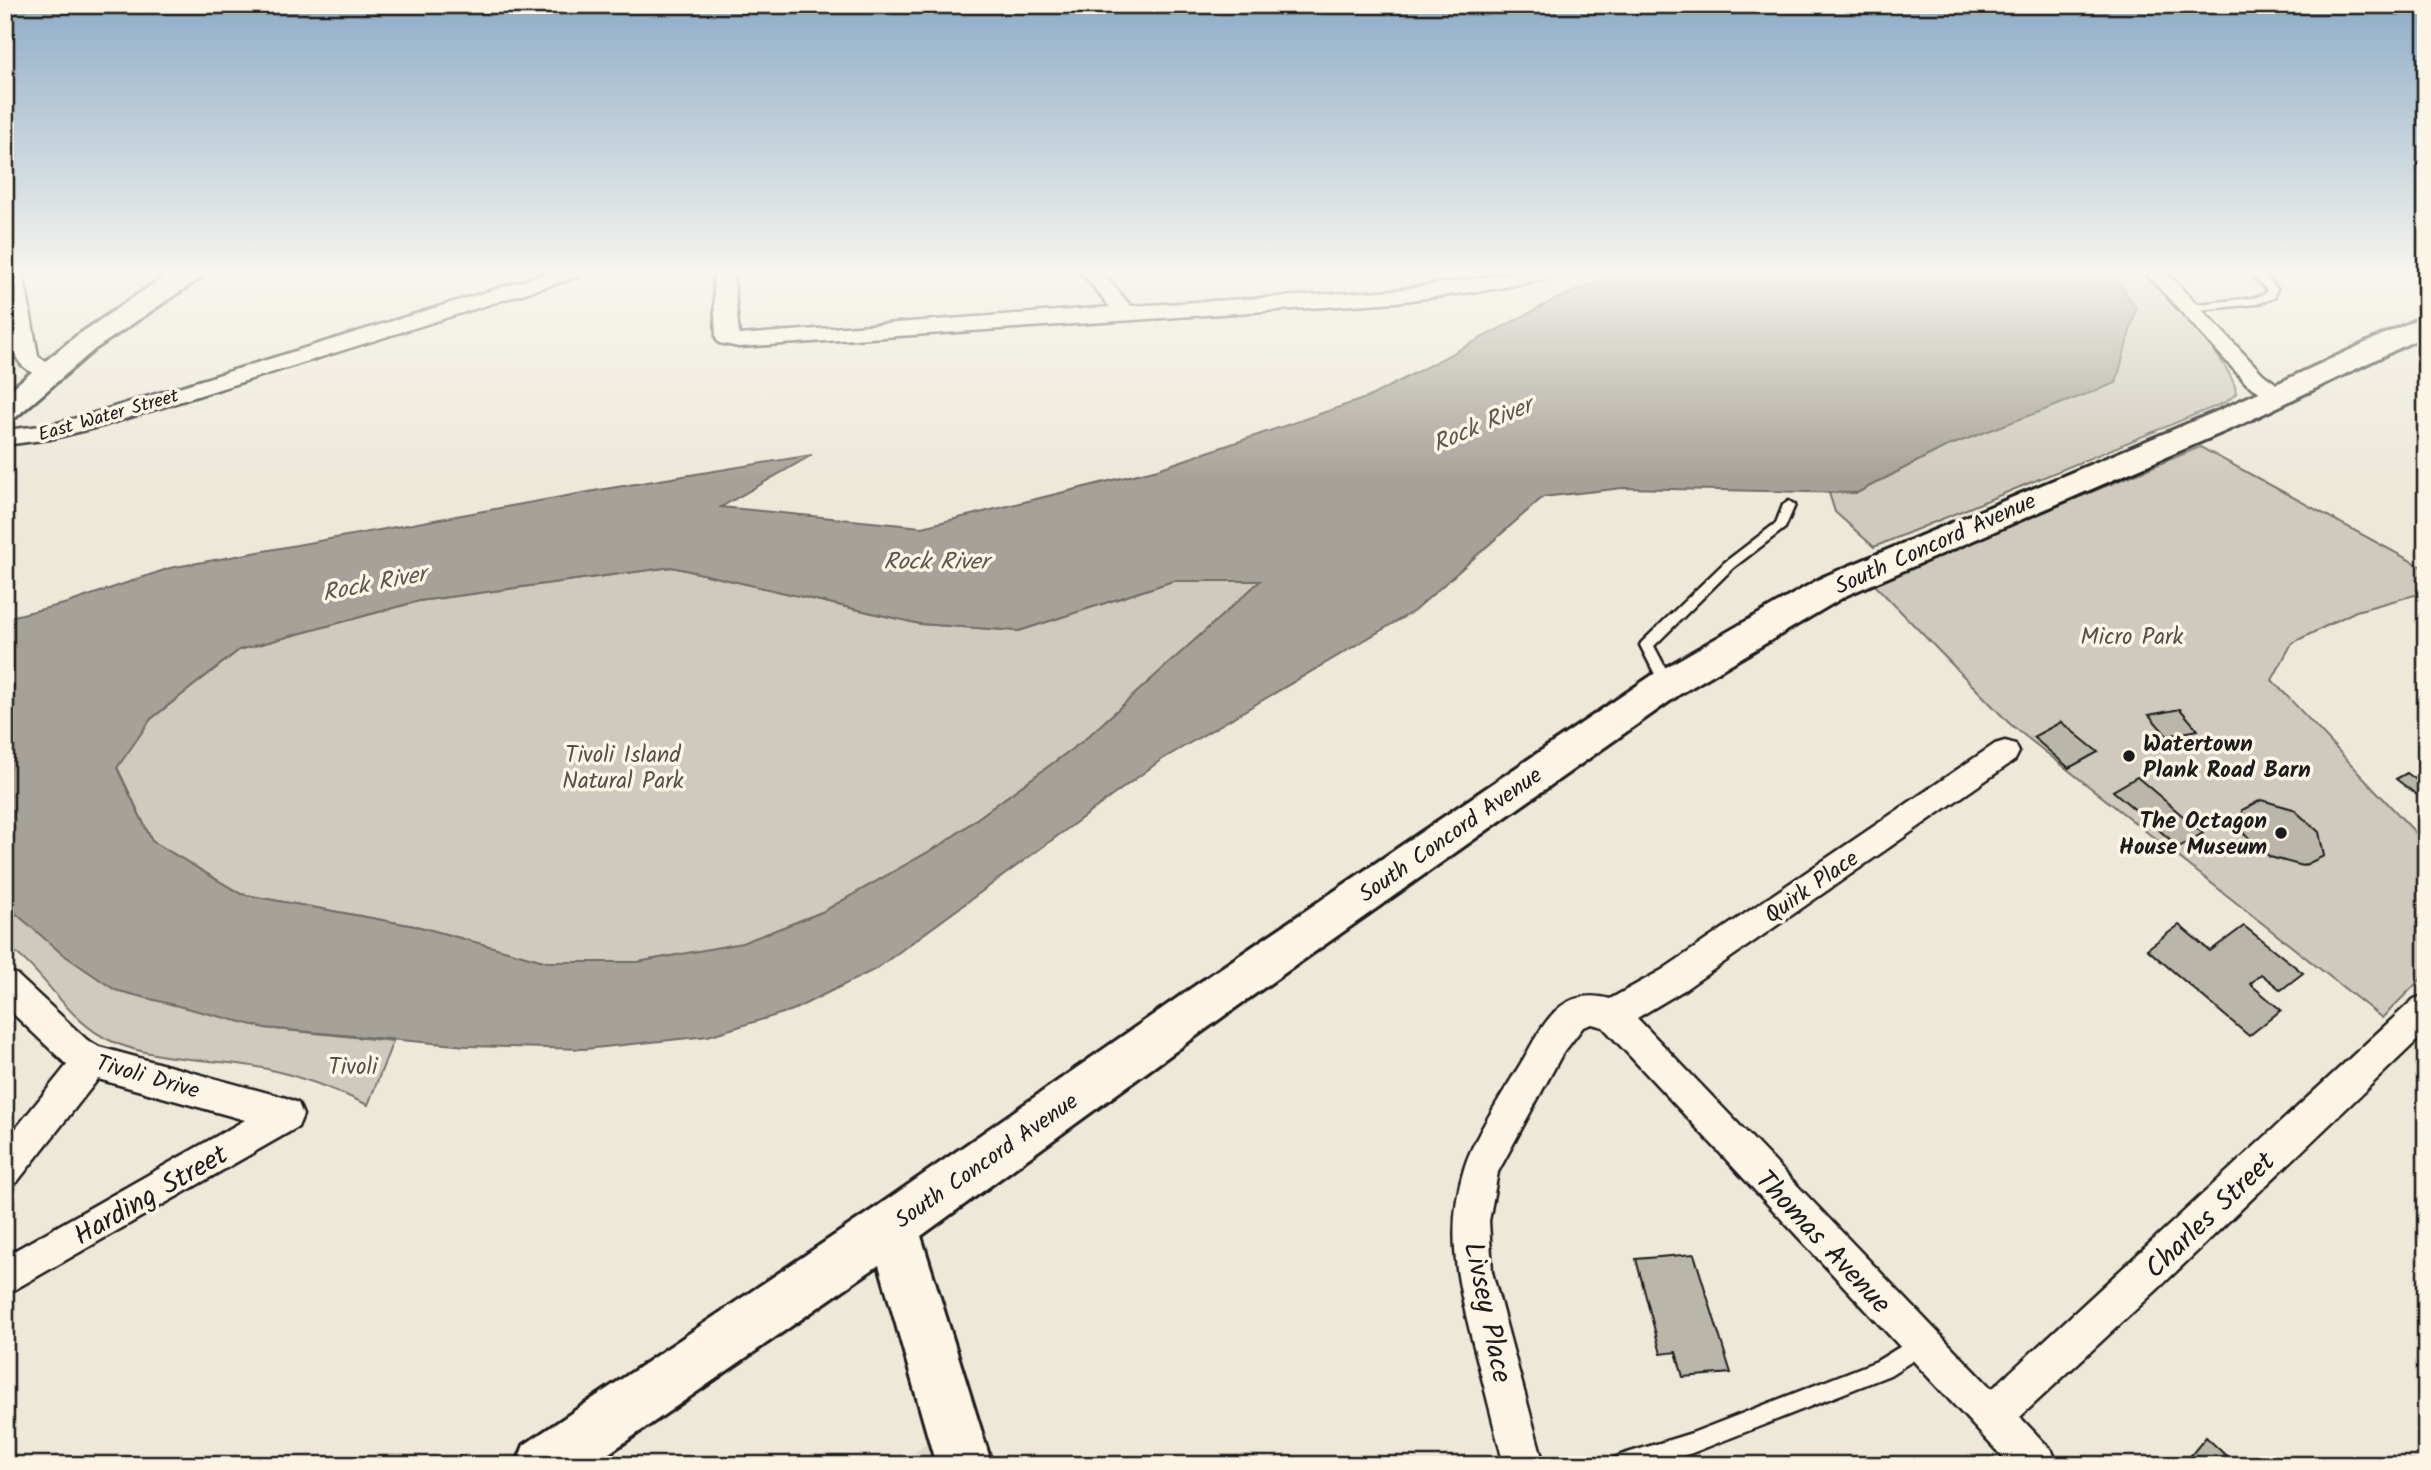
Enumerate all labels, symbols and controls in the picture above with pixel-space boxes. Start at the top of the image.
street label: East Water Street [35,381,183,450]
water label: Rock River [1427,385,1543,464]
street label: South Concord Avenue [1829,484,2042,605]
water label: Rock River [883,543,994,582]
water label: Rock River [319,554,435,614]
park label: Micro Park [2081,620,2184,656]
place label: Watertown Plank Road Barn [2143,727,2311,789]
park label: Tivoli Island Natural Park [562,738,684,800]
marker: Watertown Plank Road Barn [2121,748,2137,764]
street label: South Concord Avenue [1352,759,1550,913]
place label: The Octagon House Museum [2119,804,2267,866]
marker: The Octagon House Museum [2273,825,2289,841]
street label: Quirk Place [1757,842,1867,933]
street label: Tivoli Drive [91,1046,203,1110]
park label: Tivoli [328,1050,379,1086]
street label: South Concord Avenue [888,1085,1086,1239]
street label: Harding Street [65,1133,238,1259]
street label: Charles Street [2135,1141,2288,1290]
street label: Thomas Avenue [1743,1160,1902,1326]
street label: Livsey Place [1450,1238,1524,1387]

